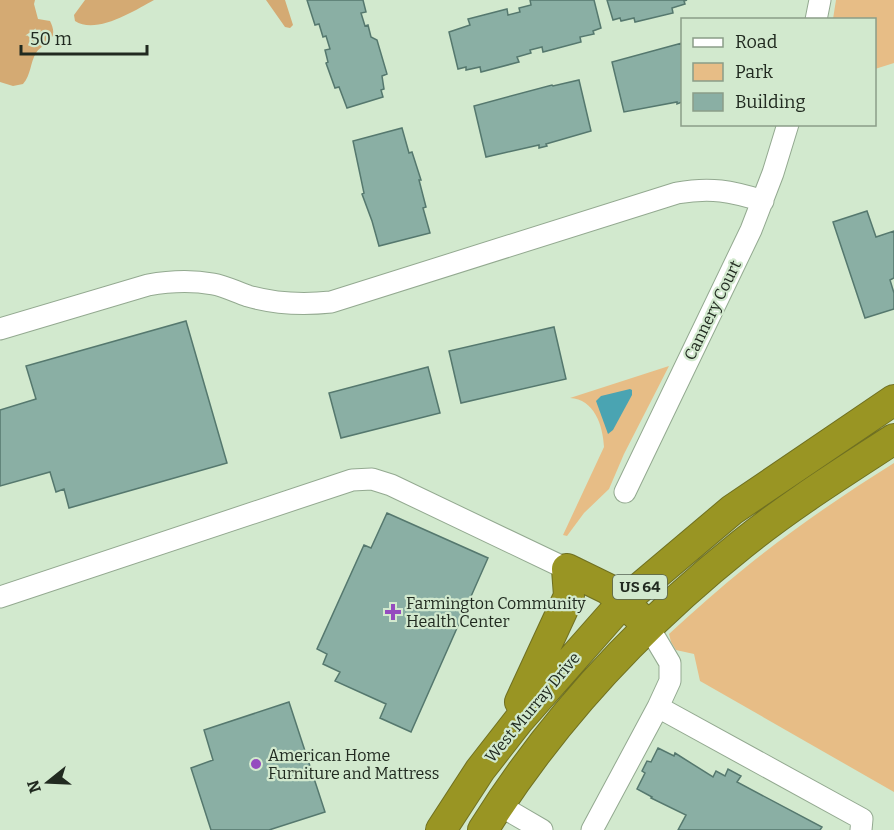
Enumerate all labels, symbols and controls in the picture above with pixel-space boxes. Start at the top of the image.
scale bar [21,18,147,56]
legend [681,18,876,126]
text: 50 m [30,28,72,50]
text: Road [735,31,778,53]
text: Park [735,61,774,83]
text: Building [735,91,806,113]
street label: Cannery Court [680,257,745,363]
road number: US 64 [613,575,667,599]
place label: Farmington Community Health Center [406,594,586,631]
marker: Farmington Community Health Center [384,603,402,621]
street label: West Murray Drive [481,649,584,766]
place label: American Home Furniture and Mattress [268,746,440,783]
north arrow [18,752,78,812]
marker: American Home Furniture and Mattress [249,757,263,771]
text: N [23,778,45,795]

